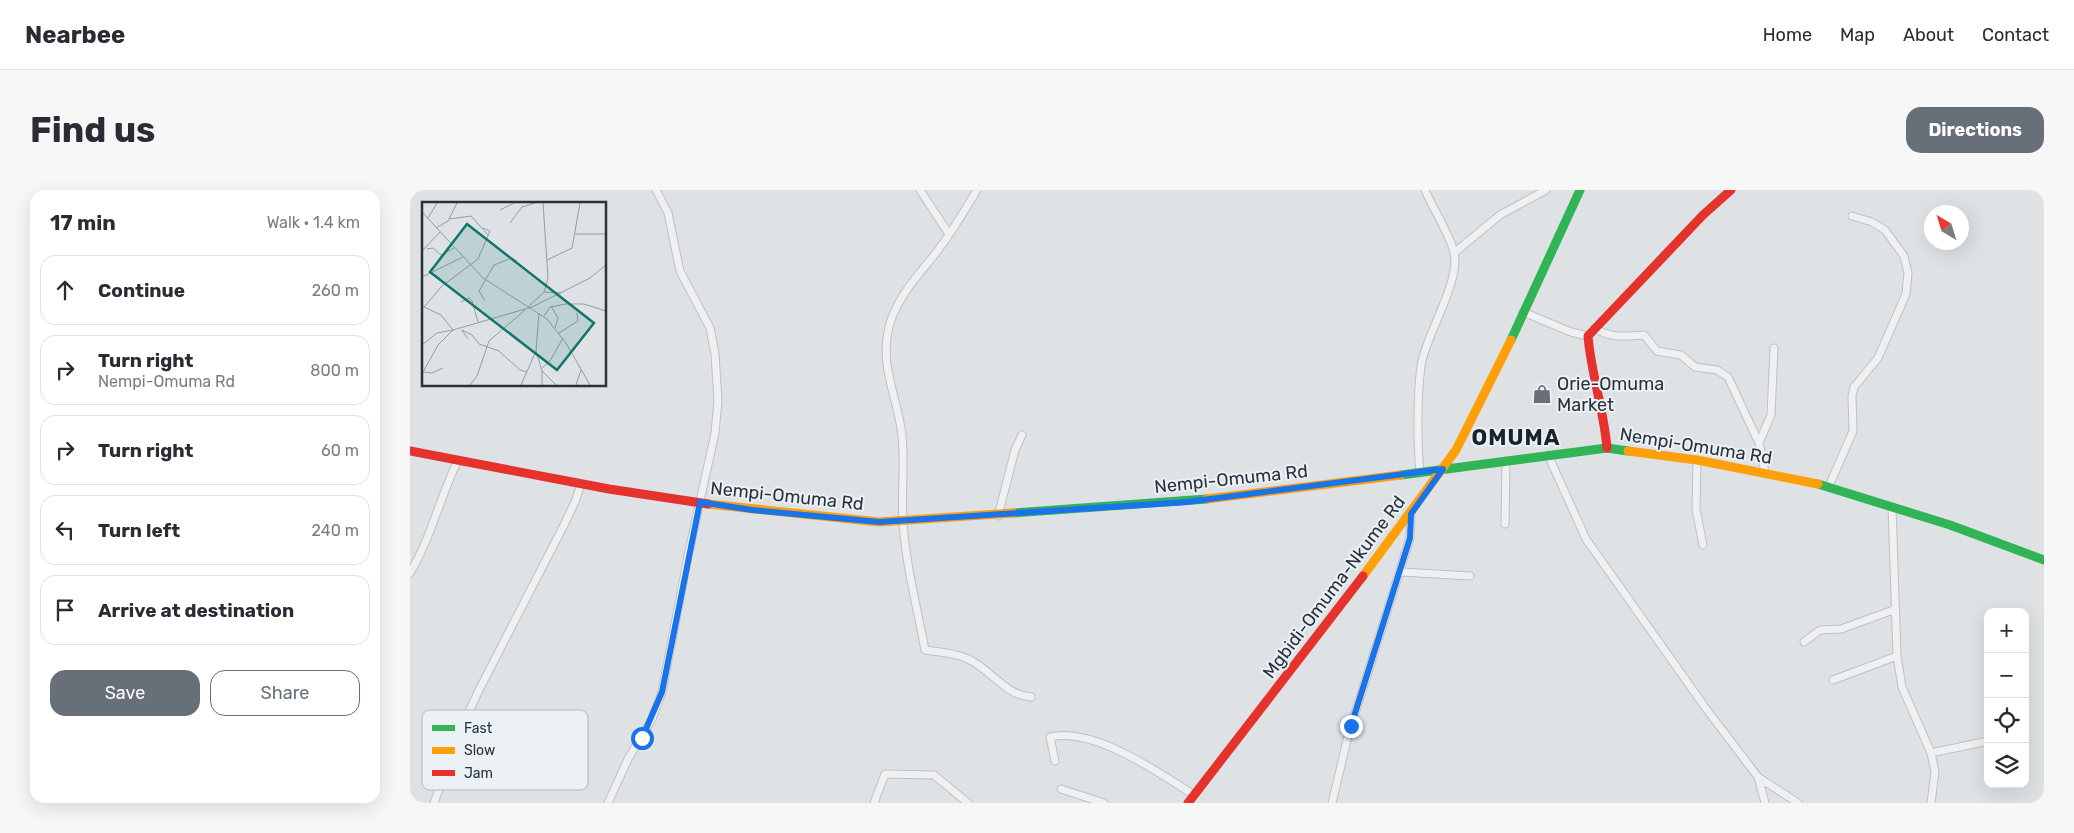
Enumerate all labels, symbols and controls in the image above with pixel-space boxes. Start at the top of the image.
text: Nearbee [25,21,125,49]
text: Home [1763,24,1812,46]
text: Map [1840,24,1875,46]
text: About [1903,24,1954,46]
text: Contact [1982,24,2049,46]
button: Directions [1906,107,2044,153]
text: Find us [30,109,155,151]
inset map [422,202,606,386]
north arrow [1924,205,1969,250]
text: 17 min [50,210,116,235]
text: Walk · 1.4 km [267,213,360,232]
icon: ahead [51,276,79,304]
text: Continue [98,279,185,302]
text: 260 m [312,281,359,300]
text: Turn right [98,349,193,372]
icon: right [51,356,79,384]
text: 800 m [310,361,359,380]
text: Nempi-Omuma Rd [98,372,235,391]
place label: Orie-Omuma Market [1557,373,1664,416]
shop icon: Orie-Omuma Market [1531,383,1553,405]
street label: Nempi-Omuma Rd [1618,423,1774,469]
district label: OMUMA [1472,424,1560,451]
icon: right [51,436,79,464]
text: Turn right [98,439,193,462]
text: 60 m [321,441,359,460]
street label: Nempi-Omuma Rd [1153,460,1309,498]
street label: Nempi-Omuma Rd [709,477,865,515]
street label: Mgbidi-Omuma-Nkume Rd [1258,491,1410,683]
icon: left [51,516,79,544]
text: Turn left [98,519,180,542]
text: 240 m [312,521,359,540]
icon: arrive [51,596,79,624]
text: Arrive at destination [98,599,294,622]
map controls [1984,608,2029,788]
button: + [1984,608,2029,653]
button: − [1984,653,2029,698]
button: Save [50,670,200,716]
button: Share [210,670,360,716]
button: locate [1984,698,2029,743]
legend [422,710,588,790]
route end [1340,715,1363,738]
text: Fast [464,720,493,737]
route start [631,727,654,750]
text: Slow [464,742,495,759]
button: layers [1984,743,2029,788]
text: Jam [464,765,493,782]

